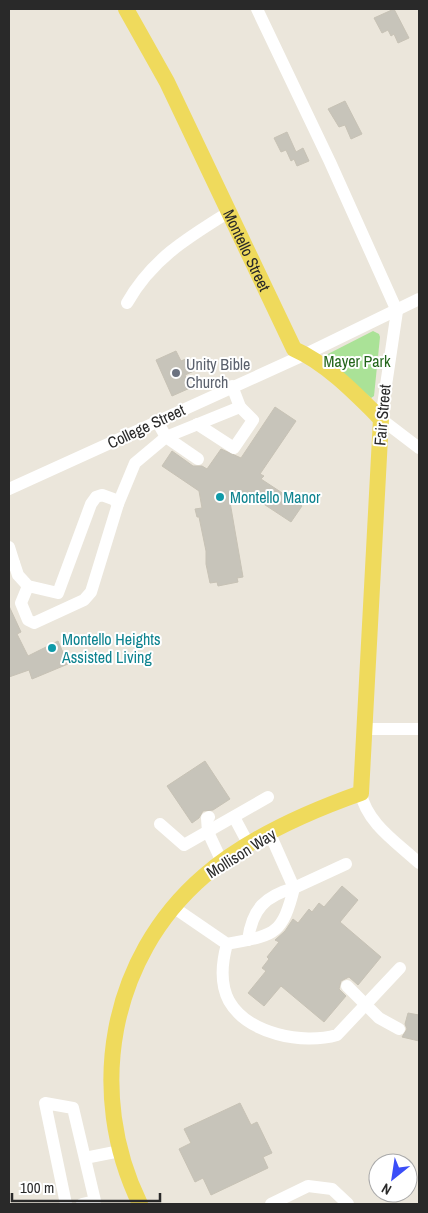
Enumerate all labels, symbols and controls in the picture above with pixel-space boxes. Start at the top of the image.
street label: Montello Street [218,206,276,295]
park label: Mayer Park [323,350,391,372]
place label: Unity Bible Church [186,353,250,393]
marker: Unity Bible Church [170,367,182,379]
street label: Fair Street [368,383,396,447]
street label: College Street [104,398,189,454]
place label: Montello Manor [230,486,321,508]
marker: Montello Manor [214,491,226,503]
place label: Montello Heights Assisted Living [61,628,160,668]
marker: Montello Heights Assisted Living [46,642,58,654]
street label: Mollison Way [202,823,280,883]
north arrow [368,1153,418,1203]
scale bar [12,1170,160,1202]
text: 100 m [20,1177,54,1198]
text: N [378,1179,395,1199]

